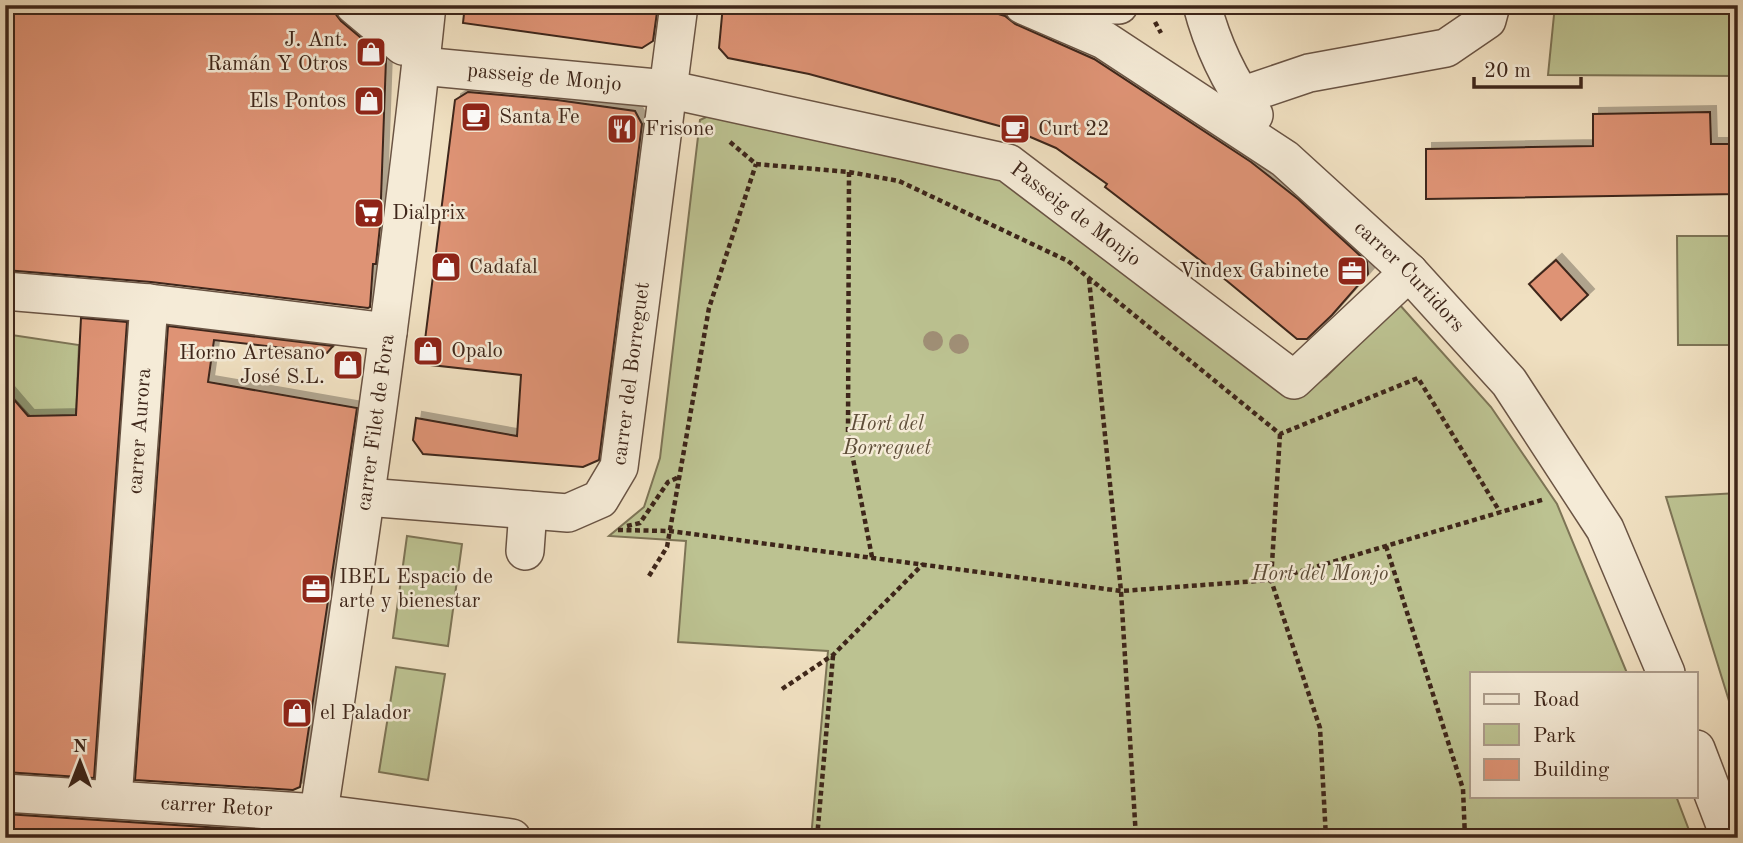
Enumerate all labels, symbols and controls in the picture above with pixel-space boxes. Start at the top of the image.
place label: J. Ant. Ramán Y Otros [207,30,348,75]
shop icon: J. Ant. Ramán Y Otros [354,35,388,69]
scale bar [1474,46,1580,90]
street label: passeig de Monjo [466,60,623,95]
text: 20 m [1484,61,1531,82]
shop icon: Els Pontos [352,84,386,118]
place label: Els Pontos [249,91,346,112]
cafe icon: Santa Fe [459,100,493,134]
place label: Santa Fe [499,107,580,128]
restaurant icon: Frisone [605,112,639,146]
cafe icon: Curt 22 [998,112,1032,146]
place label: Frisone [645,119,714,140]
place label: Curt 22 [1038,119,1109,140]
street label: Passeig de Monjo [1007,158,1145,270]
supermarket icon: Dialprix [352,196,386,230]
place label: Dialprix [392,203,466,224]
street label: carrer Curtidors [1350,217,1469,336]
shop icon: Cadafal [429,250,463,284]
office icon: Vindex Gabinete [1335,254,1369,288]
place label: Cadafal [469,257,538,278]
place label: Vindex Gabinete [1179,261,1329,282]
street label: carrer del Borreguet [609,281,653,466]
street label: carrer Filet de Fora [353,333,398,512]
shop icon: Opalo [411,334,445,368]
place label: Opalo [451,341,503,362]
place label: Horno Artesano José S.L. [179,343,325,388]
shop icon: Horno Artesano José S.L. [331,348,365,382]
street label: carrer Aurora [125,367,155,495]
park label: Hort del Borreguet [842,414,931,459]
park label: Hort del Monjo [1251,564,1388,585]
place label: IBEL Espacio de arte y bienestar [339,567,493,612]
office icon: IBEL Espacio de arte y bienestar [299,572,333,606]
legend [1470,672,1698,798]
text: Road [1533,690,1580,711]
shop icon: el Palador [280,696,314,730]
place label: el Palador [320,703,411,724]
text: Park [1533,726,1576,747]
north arrow [46,728,116,798]
text: N [73,738,88,757]
text: Building [1533,760,1610,781]
street label: carrer Retor [160,792,274,821]

